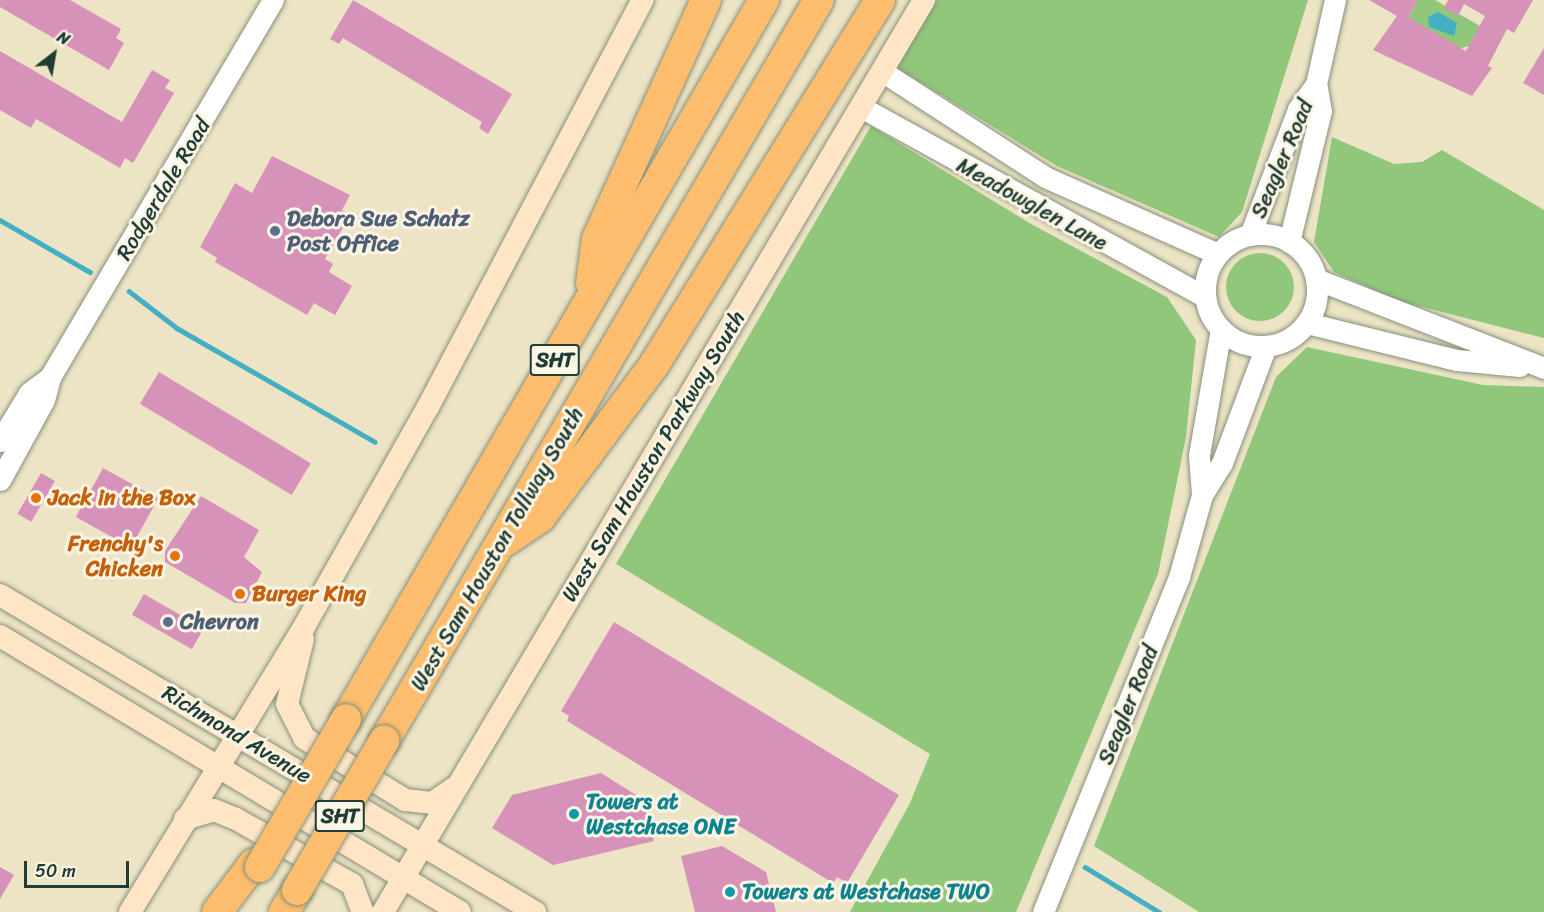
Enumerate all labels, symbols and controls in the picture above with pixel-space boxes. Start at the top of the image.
text: N [51,23,76,53]
north arrow [24,24,84,84]
street label: Seagler Road [1245,96,1319,222]
street label: Rodgerdale Road [110,113,216,265]
street label: Meadowglen Lane [952,152,1112,256]
place label: Debora Sue Schatz Post Office [287,205,470,256]
marker: Debora Sue Schatz Post Office [268,224,282,238]
street label: West Sam Houston Parkway South [556,306,750,606]
road number: SHT [530,342,580,378]
street label: West Sam Houston Tollway South [405,402,589,696]
place label: Jack in the Box [48,485,196,511]
marker: Jack in the Box [29,491,43,505]
place label: Frenchy's Chicken [68,530,163,582]
marker: Frenchy's Chicken [168,549,182,563]
place label: Burger King [252,581,366,607]
marker: Burger King [233,587,247,601]
place label: Chevron [180,609,259,635]
marker: Chevron [161,615,175,629]
street label: Seagler Road [1092,642,1164,768]
street label: Richmond Avenue [158,679,316,789]
place label: Towers at Westchase ONE [586,788,736,840]
road number: SHT [314,798,366,834]
marker: Towers at Westchase ONE [567,807,581,821]
scale bar [27,849,132,887]
text: 50 m [35,855,76,887]
place label: Towers at Westchase TWO [742,879,992,905]
marker: Towers at Westchase TWO [723,885,737,899]

